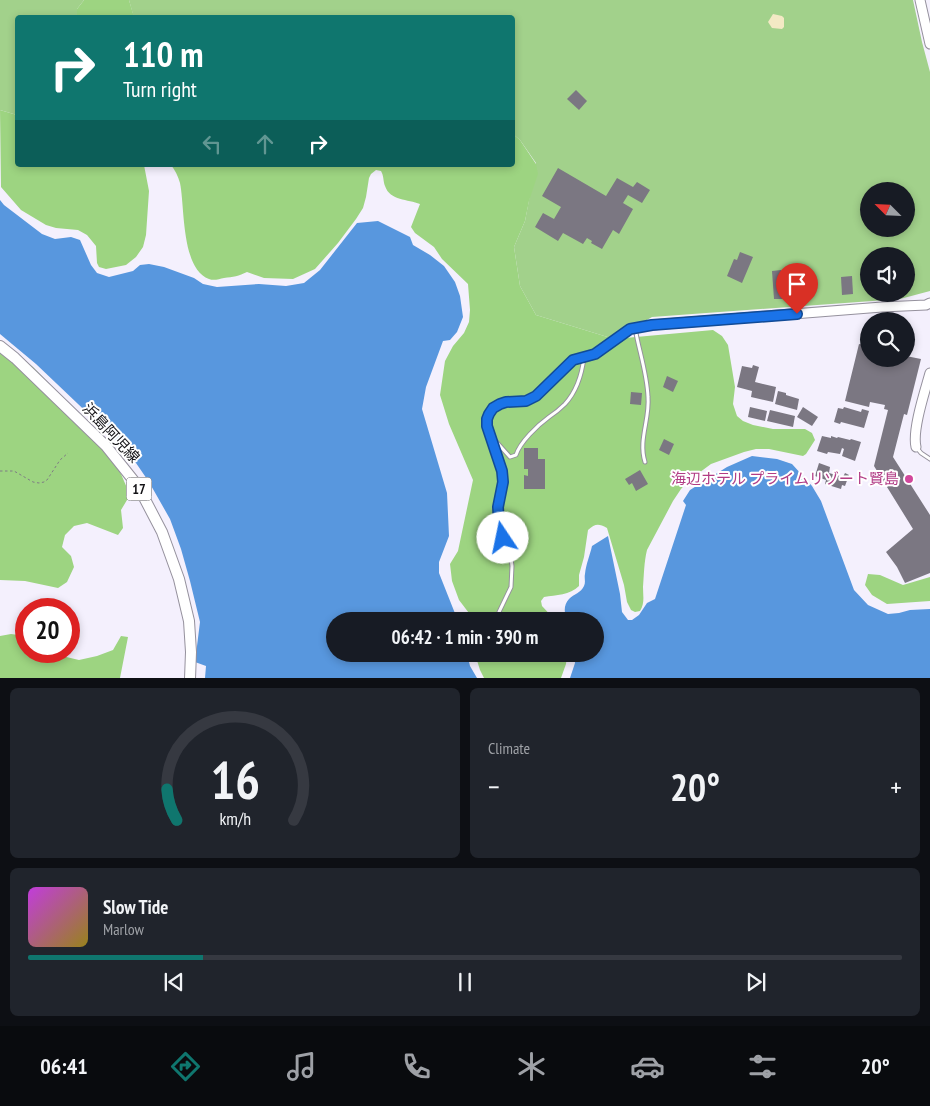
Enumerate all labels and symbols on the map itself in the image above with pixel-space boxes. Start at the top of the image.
north arrow [860,182,915,238]
pin [776,263,818,314]
street label: 浜島阿児線 [79,399,144,467]
place label: 海辺ホテル プライムリゾート賢島 [671,469,899,488]
marker: 海辺ホテル プライムリゾート賢島 [903,473,915,485]
road number: 17 [126,478,152,500]
position arrow [476,511,528,563]
speed limit sign: 20 [15,598,80,663]

